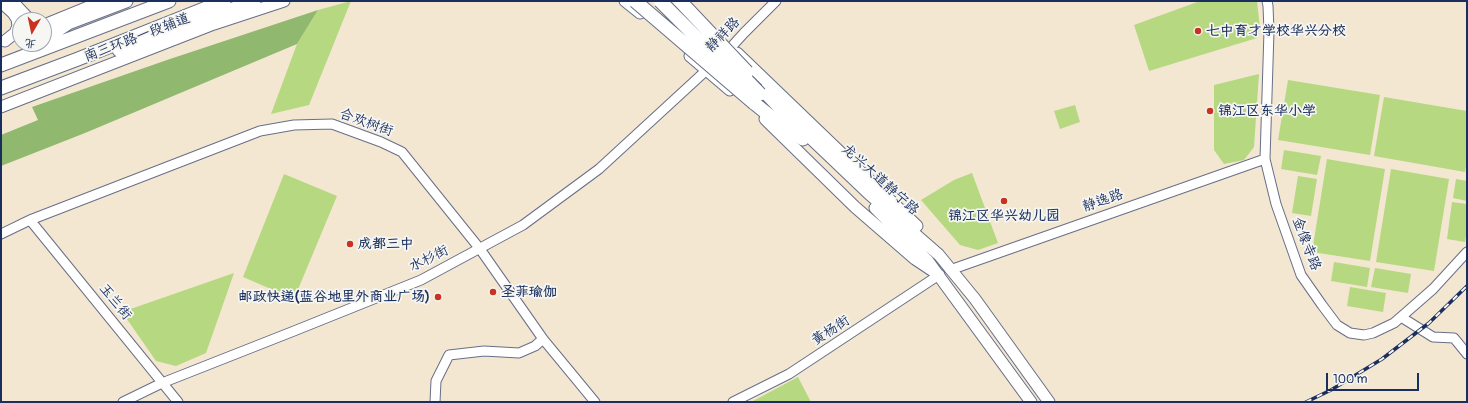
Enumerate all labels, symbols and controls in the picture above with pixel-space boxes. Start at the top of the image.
street label: 南三环路一段辅道 [82,10,192,66]
north arrow [12,12,52,52]
street label: 静祥路 [702,14,744,56]
place label: 七中育才学校华兴分校 [1206,23,1346,39]
marker: 七中育才学校华兴分校 [1193,26,1203,36]
text: 北 [24,36,37,51]
place label: 锦江区东华小学 [1218,103,1316,119]
street label: 合欢树街 [337,106,395,140]
marker: 锦江区东华小学 [1205,106,1215,116]
street label: 龙兴大道静宁路 [838,141,922,219]
street label: 静逸路 [1080,186,1126,216]
marker: 锦江区华兴幼儿园 [999,196,1009,206]
place label: 锦江区华兴幼儿园 [948,208,1060,224]
street label: 金像寺路 [1288,215,1324,273]
place label: 成都三中 [358,236,414,252]
marker: 成都三中 [345,239,355,249]
street label: 水杉街 [406,242,452,276]
street label: 玉兰街 [95,280,135,324]
place label: 圣菲瑜伽 [501,284,557,300]
marker: 圣菲瑜伽 [488,287,498,297]
place label: 邮政快递(蓝谷地里外商业广场) [239,289,430,305]
marker: 邮政快递(蓝谷地里外商业广场) [433,292,443,302]
street label: 黄杨街 [809,313,853,349]
scale bar [1328,365,1421,391]
text: 100 m [1333,372,1367,387]

